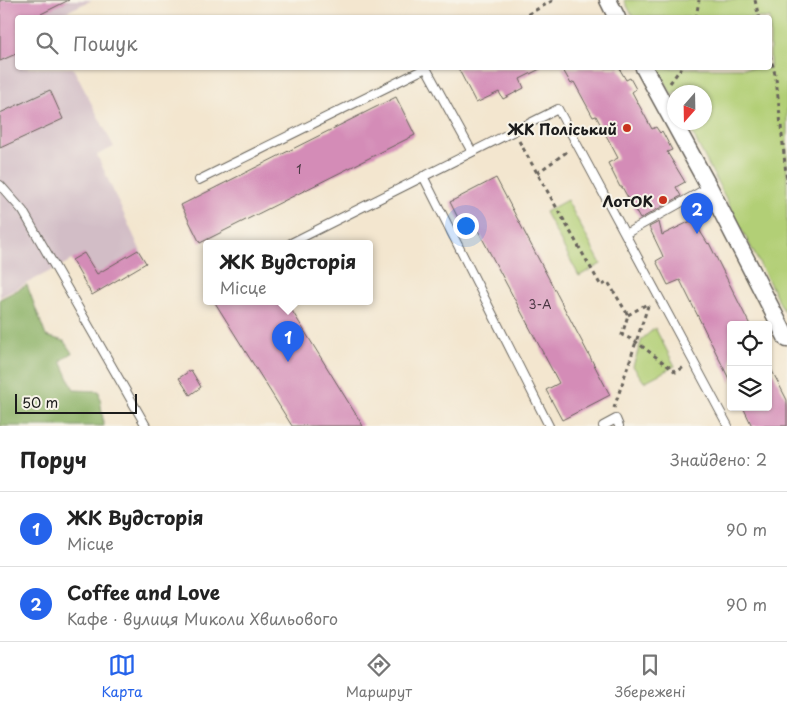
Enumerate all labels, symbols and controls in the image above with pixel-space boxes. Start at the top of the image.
search box [15,15,772,70]
icon: search [33,29,61,57]
text: Пошук [73,29,138,57]
north arrow [667,85,712,130]
place label: ЖК Поліський [507,117,617,140]
marker: ЖК Поліський [621,122,633,134]
house number: 1 [296,160,302,178]
place label: ЛотОК [602,189,653,212]
pin: 2 [681,193,713,234]
marker: ЛотОК [657,194,669,206]
your location [453,213,479,239]
popup [203,240,373,305]
text: ЖК Вудсторія [220,247,356,275]
text: Місце [220,275,267,299]
house number: 3-А [529,295,551,313]
pin: 1 [272,321,304,362]
map controls [727,321,772,411]
button: locate [727,321,772,366]
button: layers [727,366,772,411]
scale bar [15,391,138,414]
text: 50 m [22,392,58,413]
text: Поруч [20,443,87,475]
text: Знайдено: 2 [670,447,767,471]
text: ЖК Вудсторія [67,503,204,531]
text: 1 [32,517,40,541]
text: 90 m [726,517,767,541]
text: Місце [67,531,114,555]
text: Coffee and Love [67,578,220,606]
text: 2 [30,592,42,616]
text: 90 m [726,592,767,616]
text: Кафе · вулиця Миколи Хвильового [67,606,338,630]
tab: Карта [102,651,143,702]
tab: Маршрут [346,651,412,702]
tab: Збережені [615,651,685,702]

